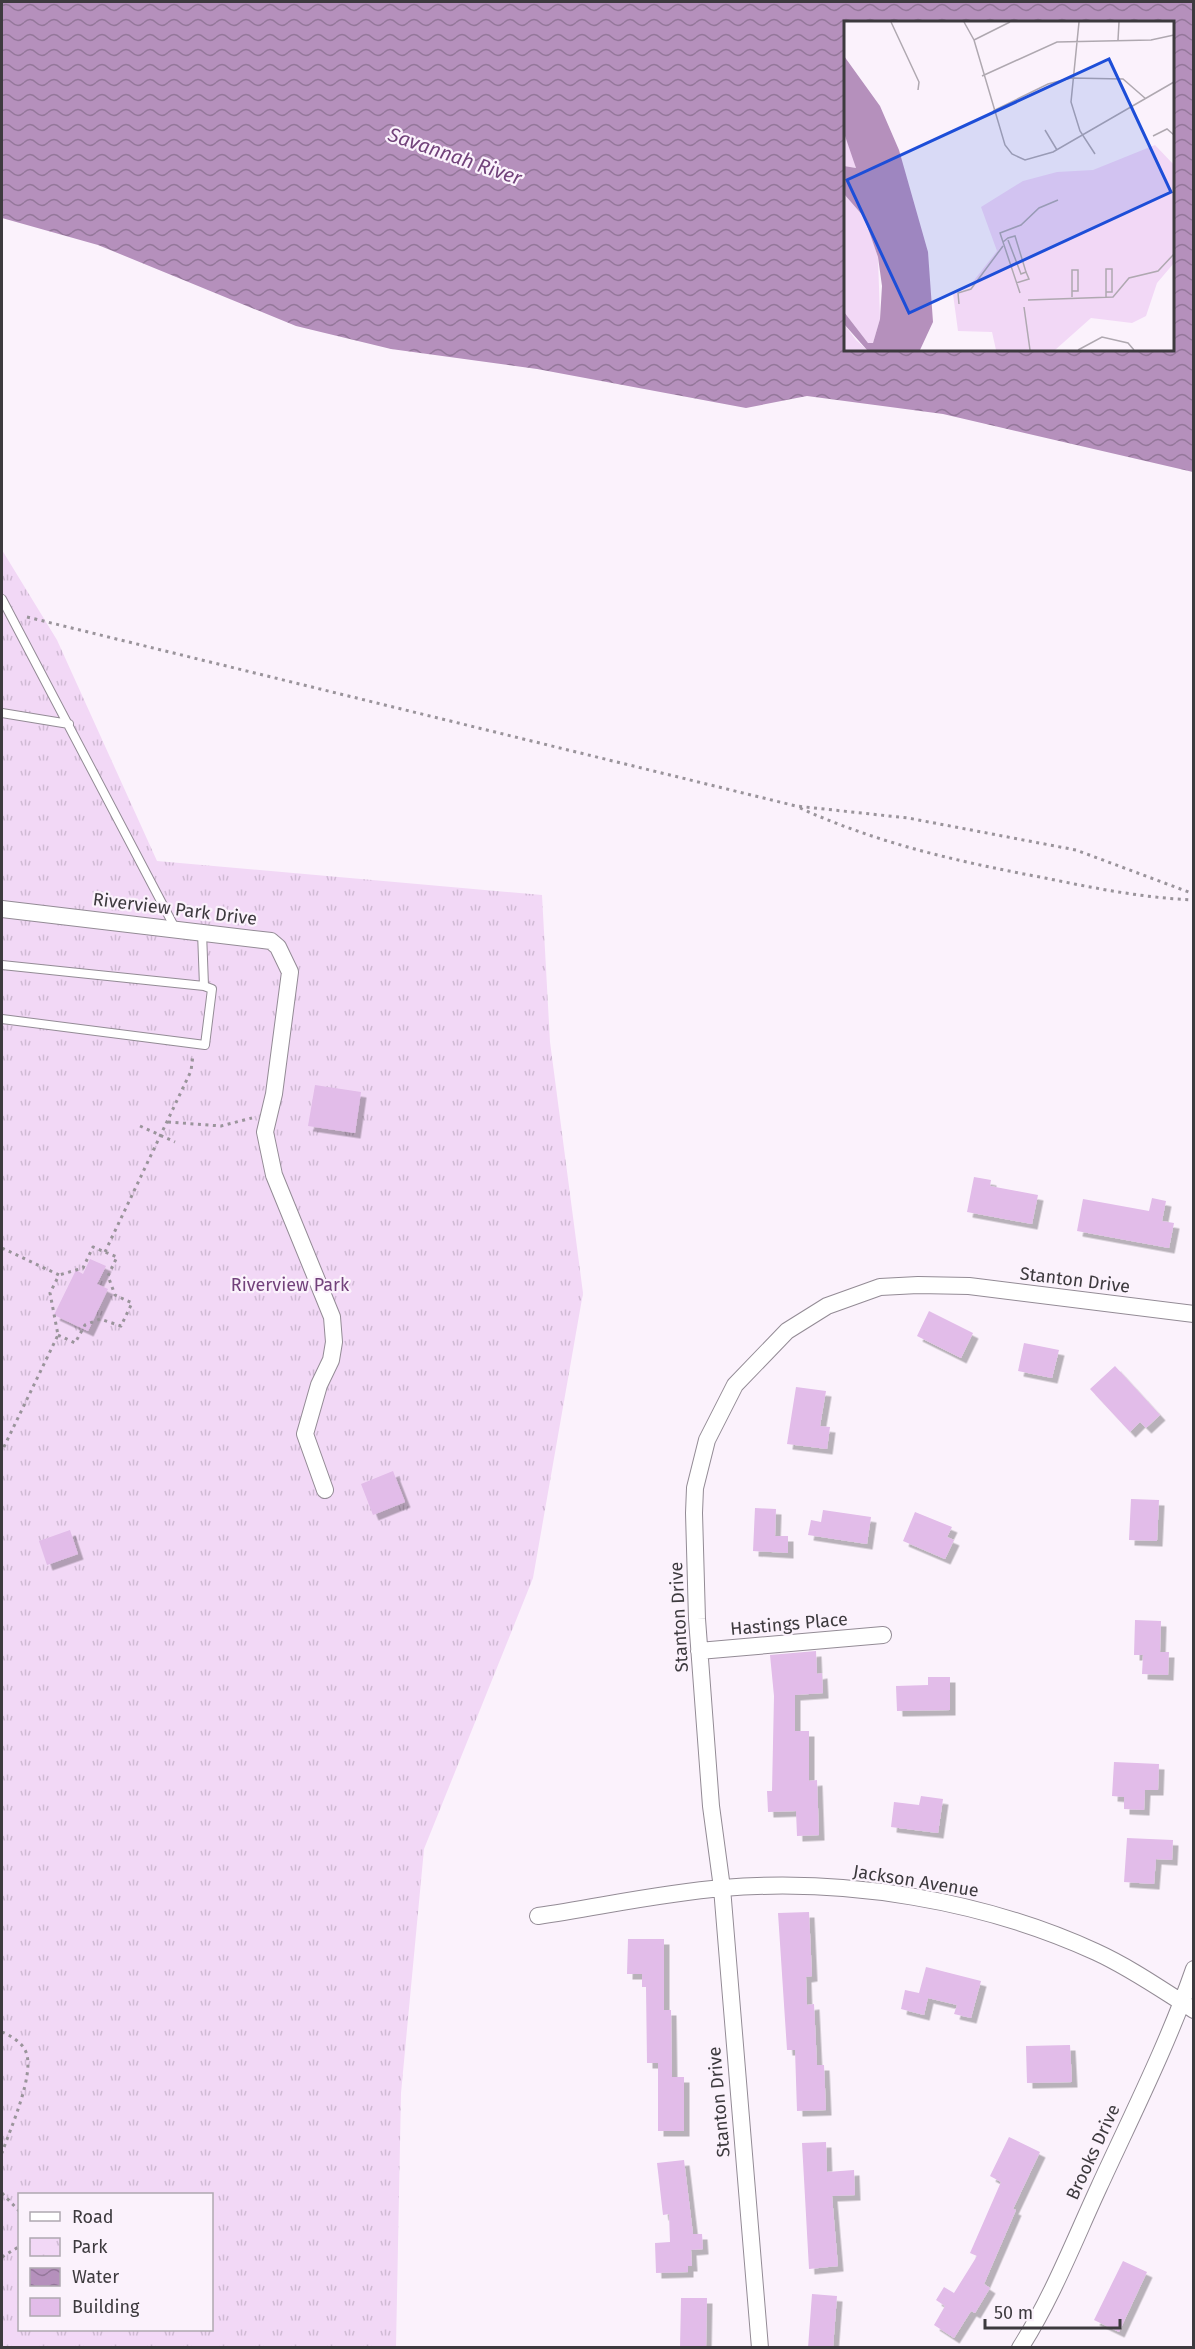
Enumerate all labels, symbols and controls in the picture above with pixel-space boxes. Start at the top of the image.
inset map [844,21,1174,351]
water label: Savannah River [384,122,526,191]
street label: Riverview Park Drive [92,888,258,930]
street label: Stanton Drive [1019,1262,1131,1298]
park label: Riverview Park [231,1274,350,1296]
street label: Stanton Drive [665,1561,693,1673]
street label: Hastings Place [729,1608,849,1640]
street label: Jackson Avenue [852,1860,980,1902]
street label: Stanton Drive [703,2046,735,2158]
street label: Brooks Drive [1061,2101,1125,2203]
legend [18,2193,213,2331]
text: Road [72,2206,114,2228]
text: Park [72,2236,108,2258]
text: Water [72,2266,119,2288]
scale bar [985,2292,1120,2330]
text: Building [72,2296,140,2318]
text: 50 m [994,2302,1033,2324]

